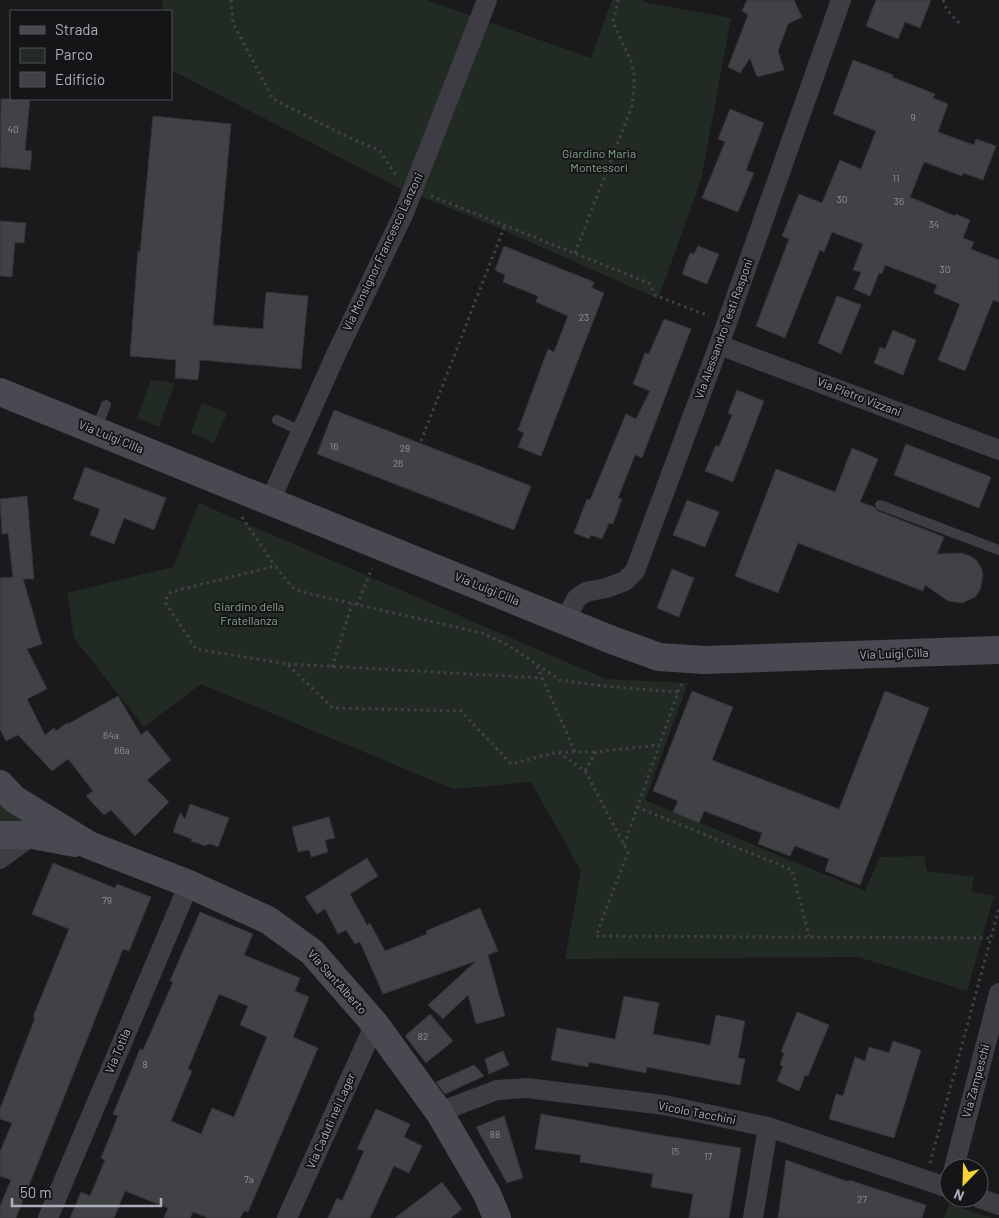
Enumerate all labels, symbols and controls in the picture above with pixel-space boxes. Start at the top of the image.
legend [10,10,172,100]
text: Strada [55,20,98,38]
text: Parco [55,45,93,63]
text: Edificio [55,70,105,88]
house number: 9 [910,111,916,123]
house number: 40 [7,123,19,135]
park label: Giardino Maria Montessori [562,146,636,174]
street label: Via Monsignor Francesco Lanzoni [339,170,425,333]
house number: 11 [892,172,900,184]
house number: 30 [837,193,847,205]
house number: 36 [894,195,904,207]
house number: 34 [929,218,939,230]
street label: Via Alessandro Testi Rasponi [691,257,755,401]
house number: 30 [940,263,950,275]
house number: 23 [579,311,589,323]
street label: Via Pietro Vizzani [815,374,904,419]
street label: Via Luigi Cilla [77,417,146,455]
house number: 16 [330,440,338,452]
house number: 28 [400,442,410,454]
house number: 26 [393,457,403,469]
street label: Via Luigi Cilla [453,569,522,607]
park label: Giardino della Fratellanza [214,599,284,627]
street label: Via Luigi Cilla [859,645,929,661]
house number: 64a [103,729,119,741]
house number: 66a [114,744,130,756]
house number: 79 [102,894,112,906]
street label: Via Sant'Alberto [305,946,370,1016]
street label: Via Totila [101,1026,133,1075]
house number: 82 [418,1030,428,1042]
street label: Via Zampeschi [958,1042,992,1119]
house number: 8 [142,1058,148,1070]
street label: Via Caduti nei Lager [303,1070,358,1171]
street label: Vicolo Tacchini [657,1098,737,1126]
house number: 88 [490,1128,500,1140]
house number: 15 [671,1145,679,1157]
house number: 17 [704,1150,712,1162]
north arrow [939,1158,989,1208]
house number: 7a [244,1173,254,1185]
scale bar [12,1176,161,1208]
text: 50 m [20,1183,52,1201]
text: N [951,1186,966,1205]
house number: 27 [857,1193,867,1205]

